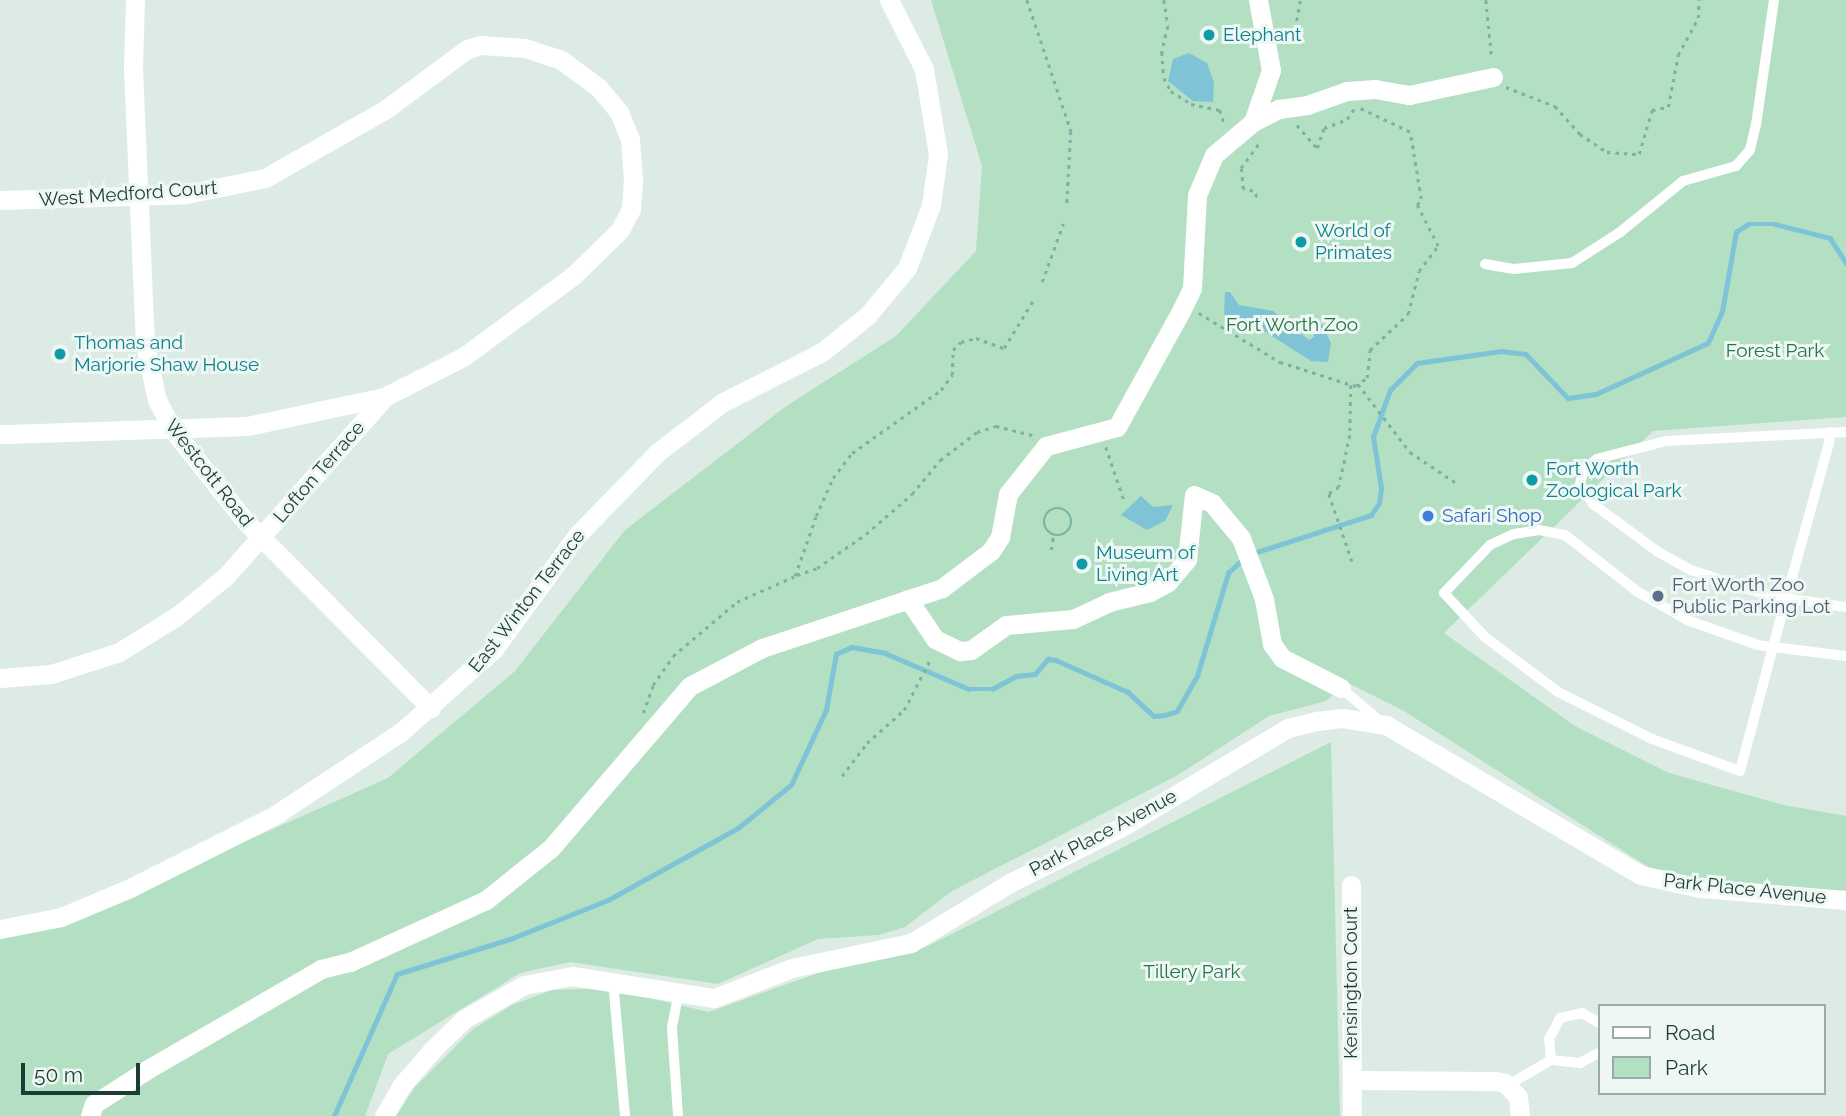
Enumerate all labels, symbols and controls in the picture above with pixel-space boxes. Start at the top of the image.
place label: Elephant [1223,24,1301,46]
marker: Elephant [1201,27,1217,43]
street label: West Medford Court [38,176,218,212]
place label: World of Primates [1315,220,1392,264]
marker: World of Primates [1293,234,1309,250]
park label: Fort Worth Zoo [1226,314,1358,336]
place label: Thomas and Marjorie Shaw House [74,332,260,376]
park label: Forest Park [1726,340,1824,362]
marker: Thomas and Marjorie Shaw House [52,346,68,362]
street label: Westcott Road [160,415,258,531]
street label: Lofton Terrace [269,416,369,528]
place label: Fort Worth Zoological Park [1546,458,1682,502]
marker: Fort Worth Zoological Park [1524,472,1540,488]
place label: Safari Shop [1442,505,1542,527]
marker: Safari Shop [1420,508,1436,524]
street label: East Winton Terrace [464,524,590,678]
place label: Museum of Living Art [1096,542,1195,586]
marker: Museum of Living Art [1074,556,1090,572]
place label: Fort Worth Zoo Public Parking Lot [1672,574,1830,618]
marker: Fort Worth Zoo Public Parking Lot [1650,588,1666,604]
street label: Park Place Avenue [1025,784,1181,882]
street label: Park Place Avenue [1662,869,1828,909]
street label: Kensington Court [1340,907,1362,1059]
park label: Tillery Park [1143,961,1241,983]
legend [1598,1004,1825,1095]
text: Road [1665,1020,1715,1045]
scale bar [24,1050,144,1094]
text: Park [1665,1055,1708,1080]
text: 50 m [34,1062,83,1087]

